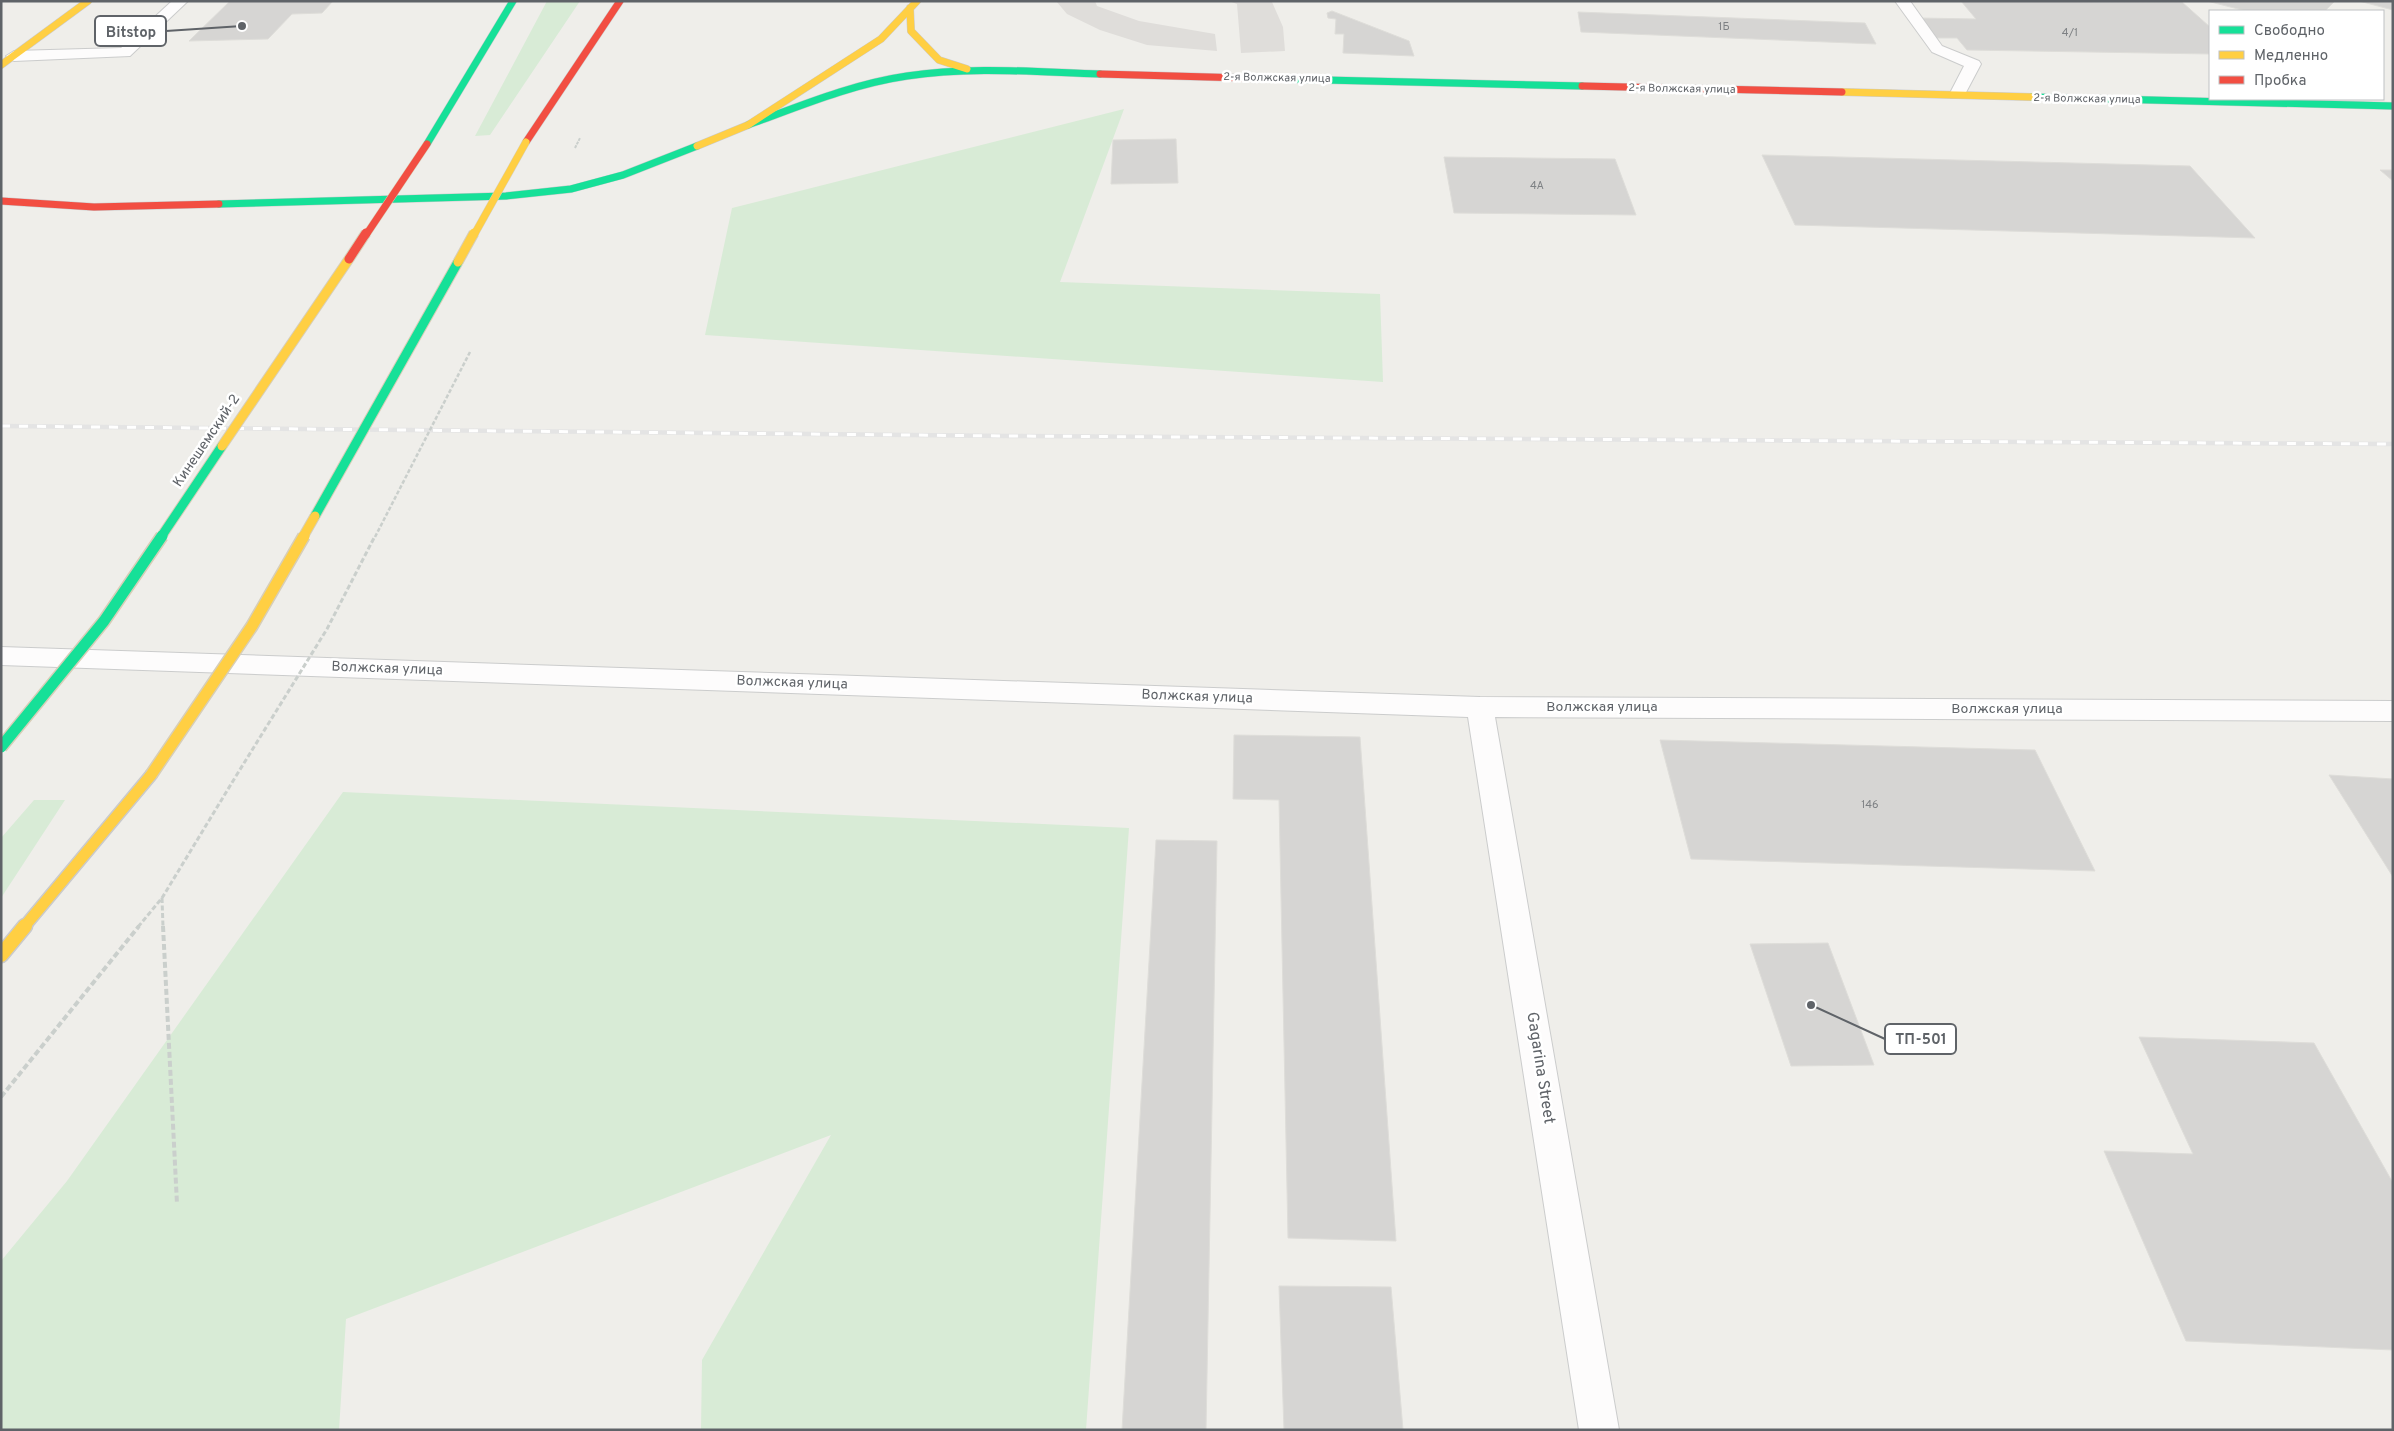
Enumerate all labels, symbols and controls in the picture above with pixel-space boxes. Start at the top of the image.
legend [2209,10,2384,100]
callout: Bitstop [95,16,166,46]
house number: 1Б [1718,20,1730,34]
text: Свободно [2254,22,2325,41]
text: Bitstop [106,24,156,43]
house number: 4/1 [2062,26,2078,40]
text: Медленно [2254,47,2328,66]
street label: 2-я Волжская улица [1223,70,1331,86]
text: Пробка [2254,72,2306,91]
street label: 2-я Волжская улица [1628,81,1736,97]
street label: 2-я Волжская улица [2033,91,2141,107]
house number: 4А [1530,179,1544,193]
street label: Кинешемский-2 [170,392,244,490]
street label: Волжская улица [331,659,443,679]
street label: Волжская улица [736,673,848,693]
street label: Волжская улица [1141,687,1253,707]
street label: Волжская улица [1546,699,1658,716]
street label: Волжская улица [1951,701,2063,718]
house number: 146 [1861,798,1879,812]
street label: Gagarina Street [1521,1011,1559,1125]
callout: ТП-501 [1885,1024,1956,1054]
text: ТП-501 [1895,1031,1947,1050]

